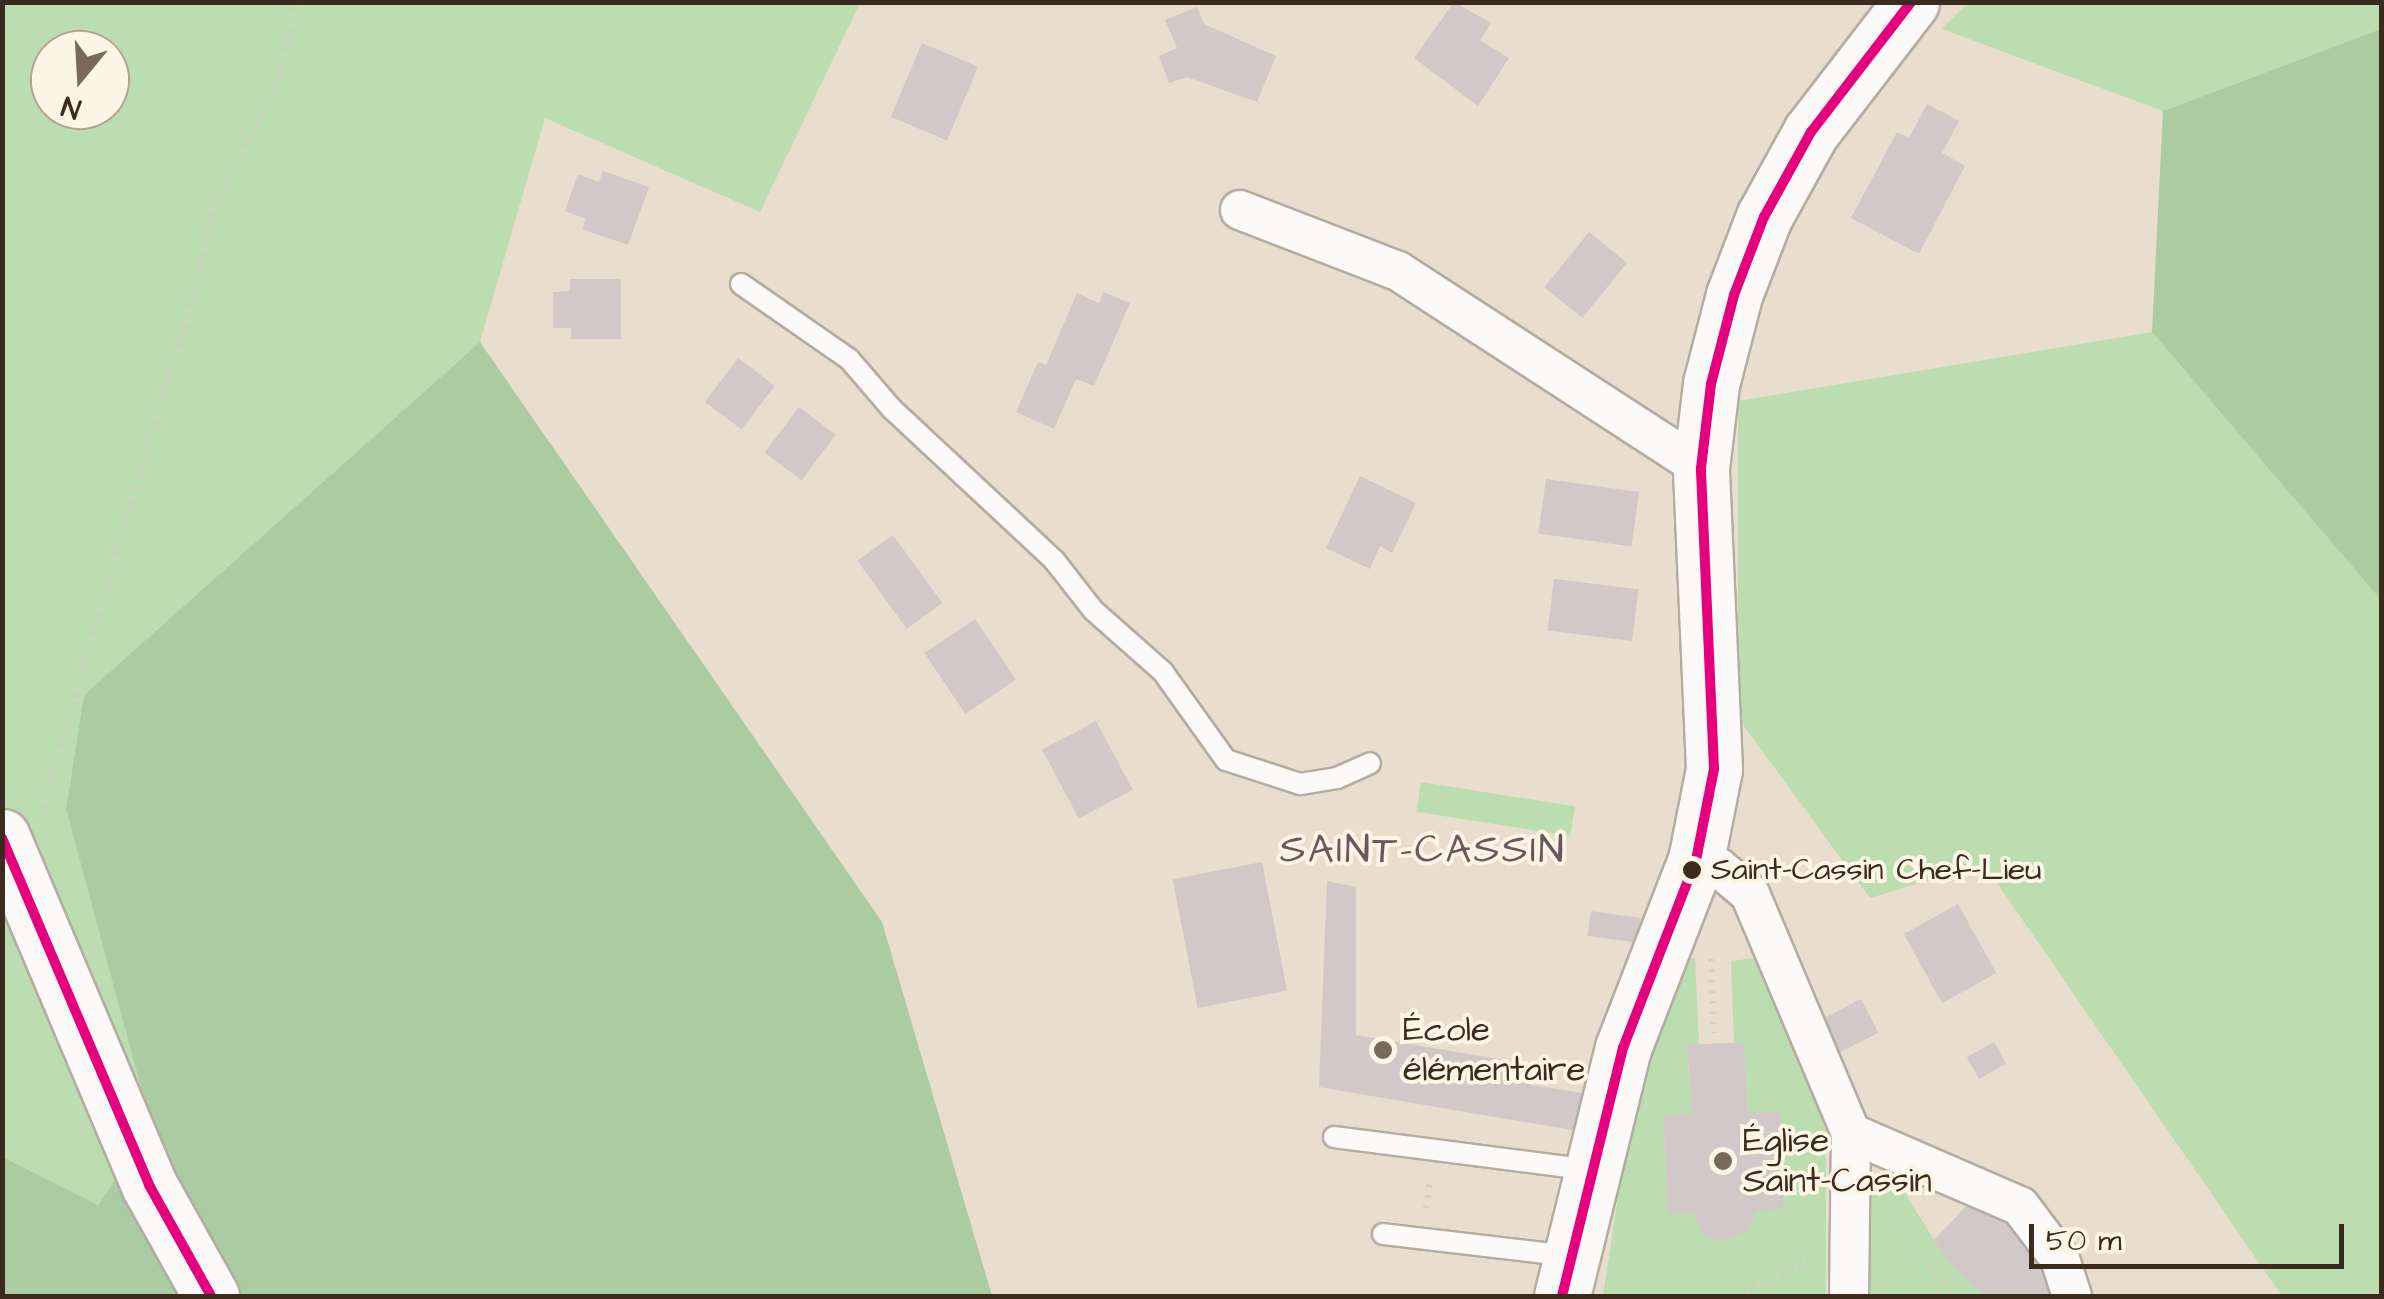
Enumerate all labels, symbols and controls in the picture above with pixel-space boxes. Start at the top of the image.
north arrow [30,30,130,130]
text: N [57,86,86,128]
district label: SAINT-CASSIN [1280,827,1566,875]
place label: Saint-Cassin Chef-Lieu [1711,851,2042,889]
marker: Saint-Cassin Chef-Lieu [1682,860,1702,880]
place label: École élémentaire [1403,1009,1586,1091]
marker: École élémentaire [1372,1039,1394,1061]
place label: Église Saint-Cassin [1743,1120,1932,1202]
marker: Église Saint-Cassin [1712,1150,1734,1172]
scale bar [2034,1204,2349,1266]
text: 50 m [2046,1220,2122,1262]

